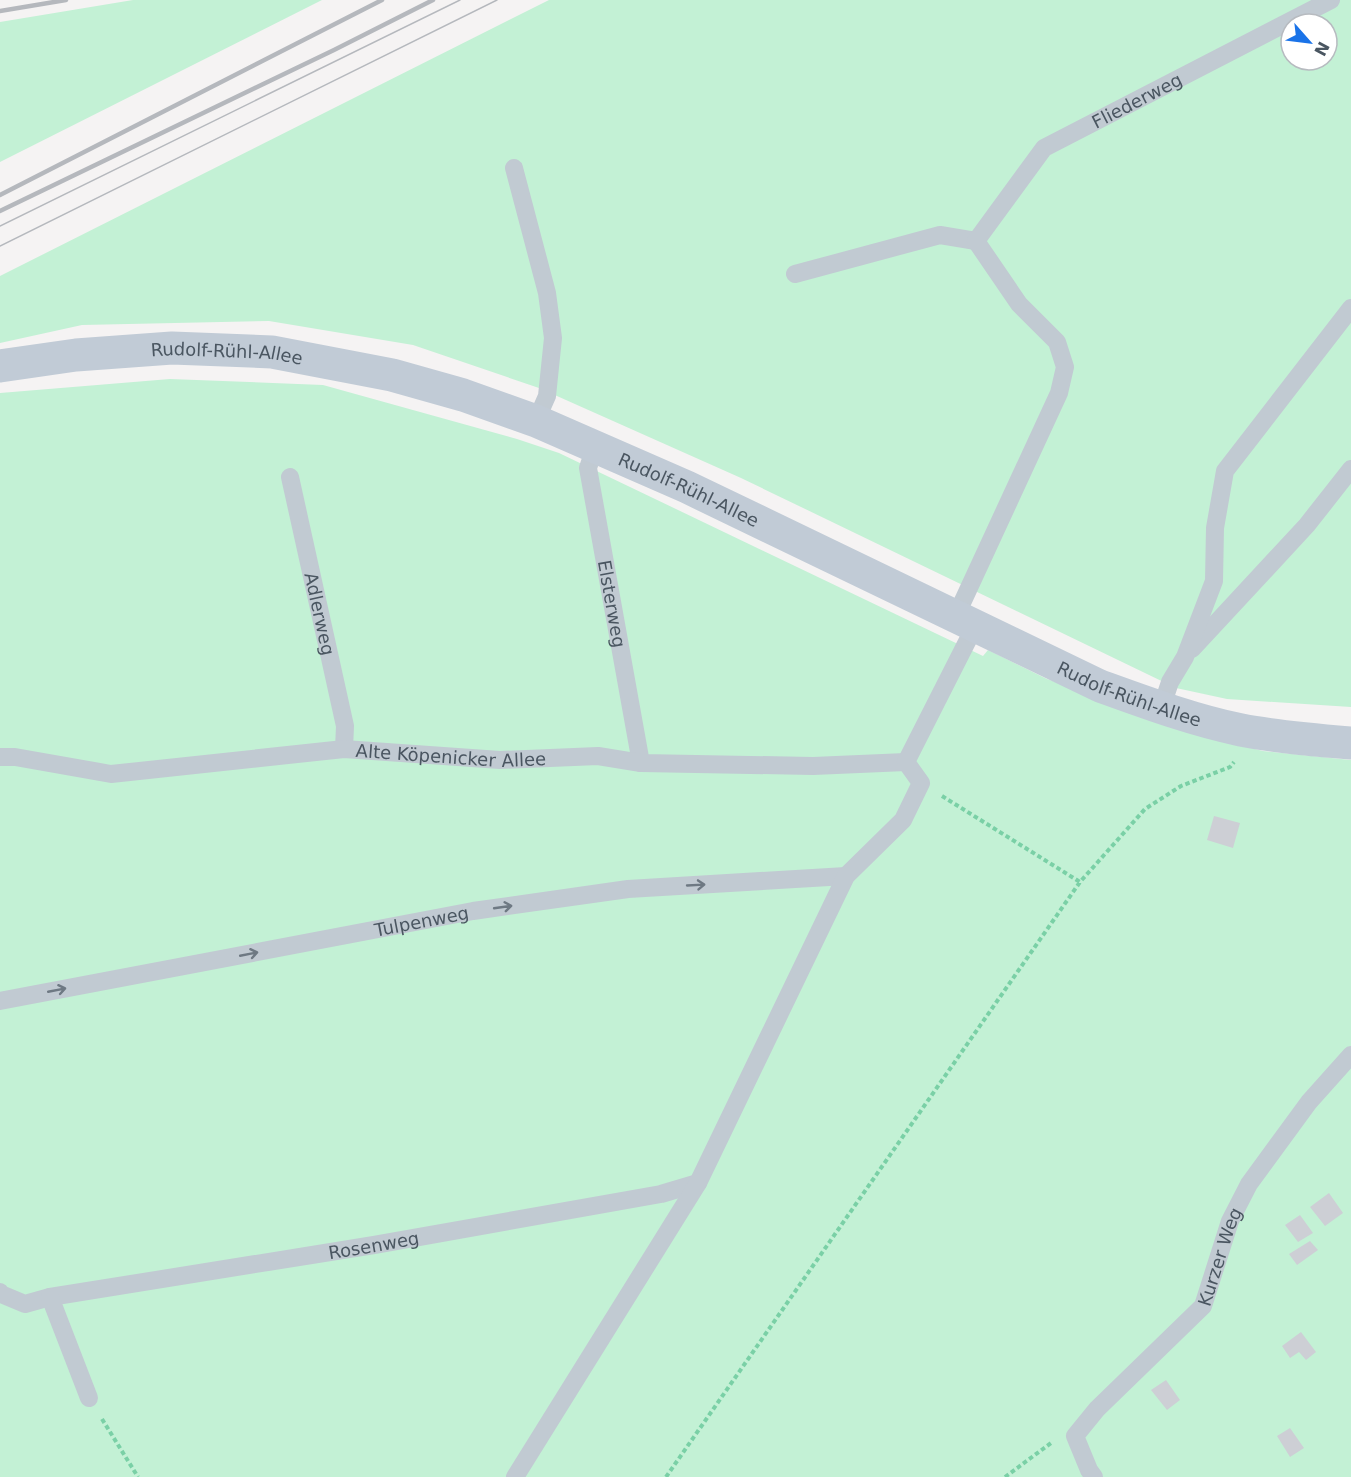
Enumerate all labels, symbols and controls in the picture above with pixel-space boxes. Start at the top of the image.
north arrow [1279,12,1339,72]
text: N [1310,38,1333,59]
street label: Fliederweg [1088,68,1185,132]
street label: Rudolf-Rühl-Allee [150,337,305,368]
street label: Rudolf-Rühl-Allee [615,448,763,531]
street label: Elsterweg [594,558,631,649]
street label: Adlerweg [301,570,340,657]
street label: Rudolf-Rühl-Allee [1054,657,1204,730]
street label: Alte Köpenicker Allee [355,739,546,771]
one-way arrow [686,879,706,890]
one-way arrow [492,901,512,912]
street label: Tulpenweg [371,902,471,940]
one-way arrow [239,948,258,959]
one-way arrow [47,984,67,995]
street label: Kurzer Weg [1193,1204,1246,1309]
street label: Rosenweg [327,1227,421,1263]

